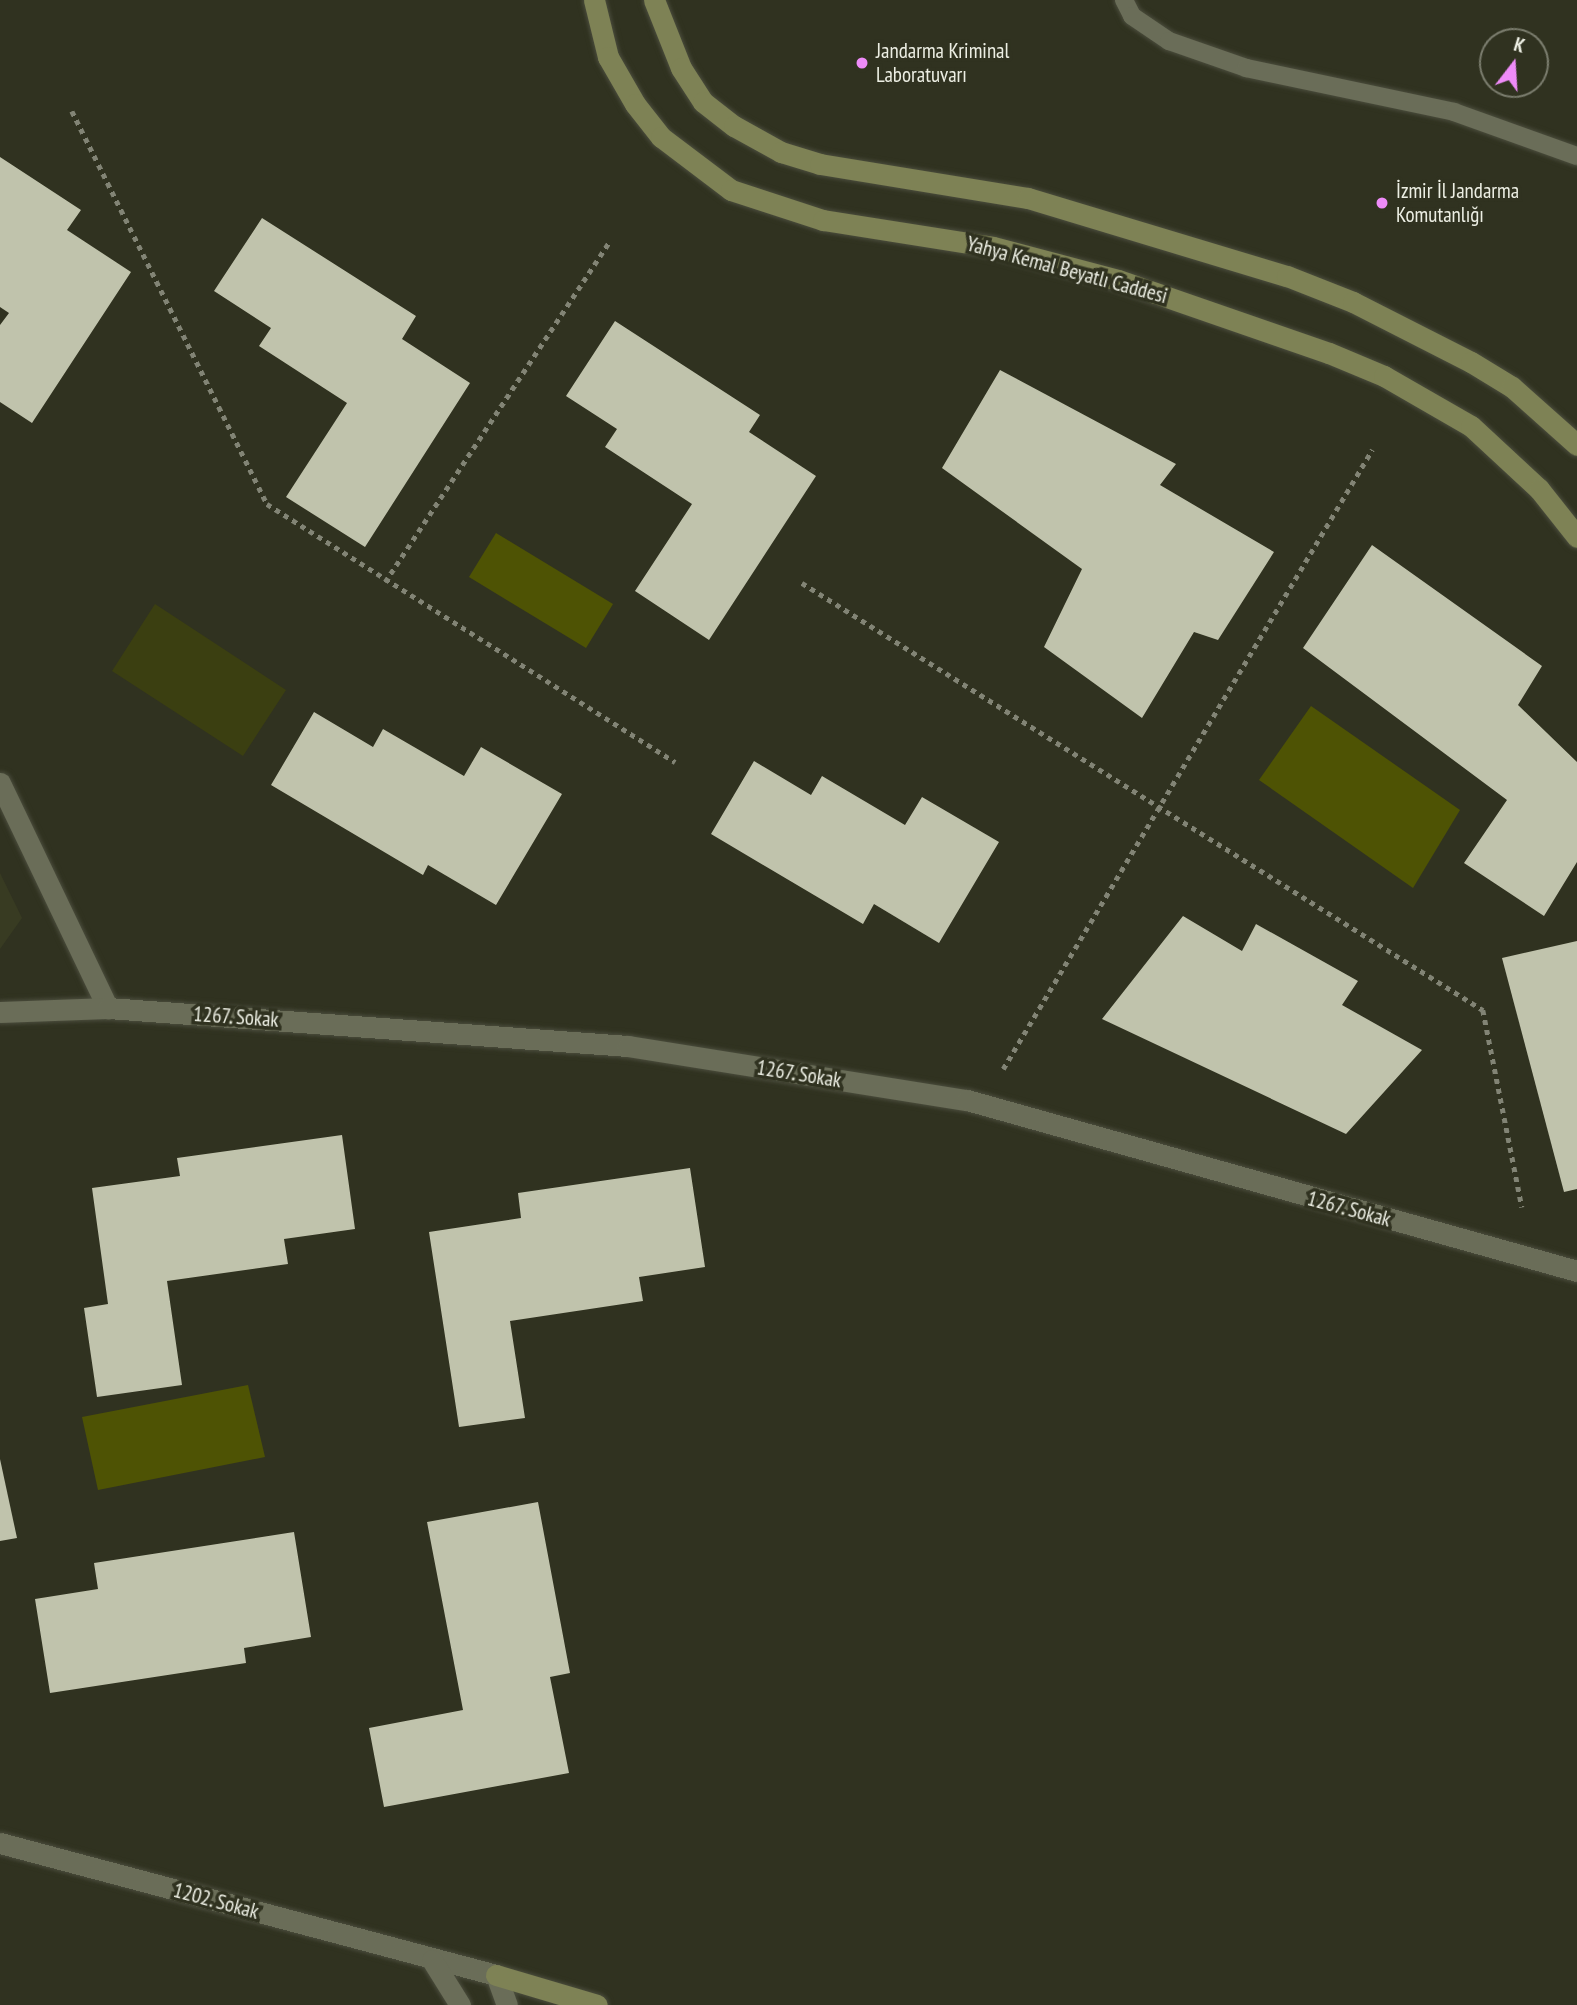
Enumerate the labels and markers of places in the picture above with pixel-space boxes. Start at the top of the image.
place label: Jandarma Kriminal Laboratuvarı [876,38,1009,88]
marker: Jandarma Kriminal Laboratuvarı [854,55,870,71]
place label: İzmir İl Jandarma Komutanlığı [1396,178,1519,228]
marker: İzmir İl Jandarma Komutanlığı [1374,195,1390,211]

